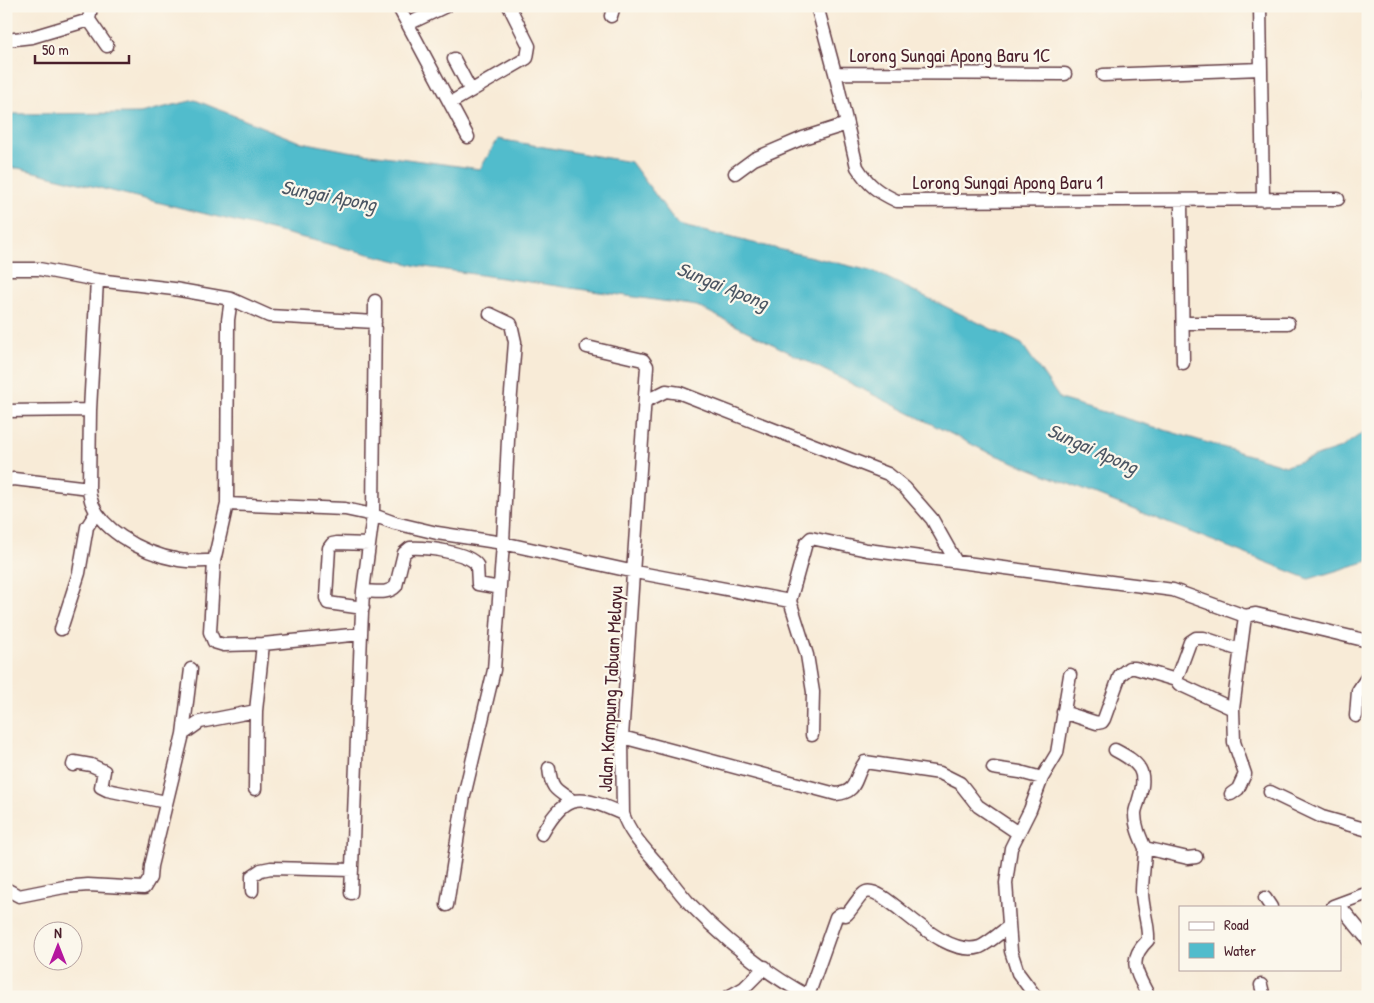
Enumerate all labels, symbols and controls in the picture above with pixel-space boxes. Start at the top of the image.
scale bar [35,32,129,64]
text: 50 m [42,39,69,60]
street label: Lorong Sungai Apong Baru 1C [850,42,1050,68]
street label: Lorong Sungai Apong Baru 1 [913,169,1103,195]
water label: Sungai Apong [279,173,380,219]
water label: Sungai Apong [673,254,774,317]
water label: Sungai Apong [1043,416,1144,481]
street label: Jalan Kampung Tabuan Melayu [592,585,628,793]
legend [1179,906,1342,970]
text: Road [1224,914,1249,935]
north arrow [32,920,82,970]
text: N [54,923,62,942]
text: Water [1224,940,1256,961]

